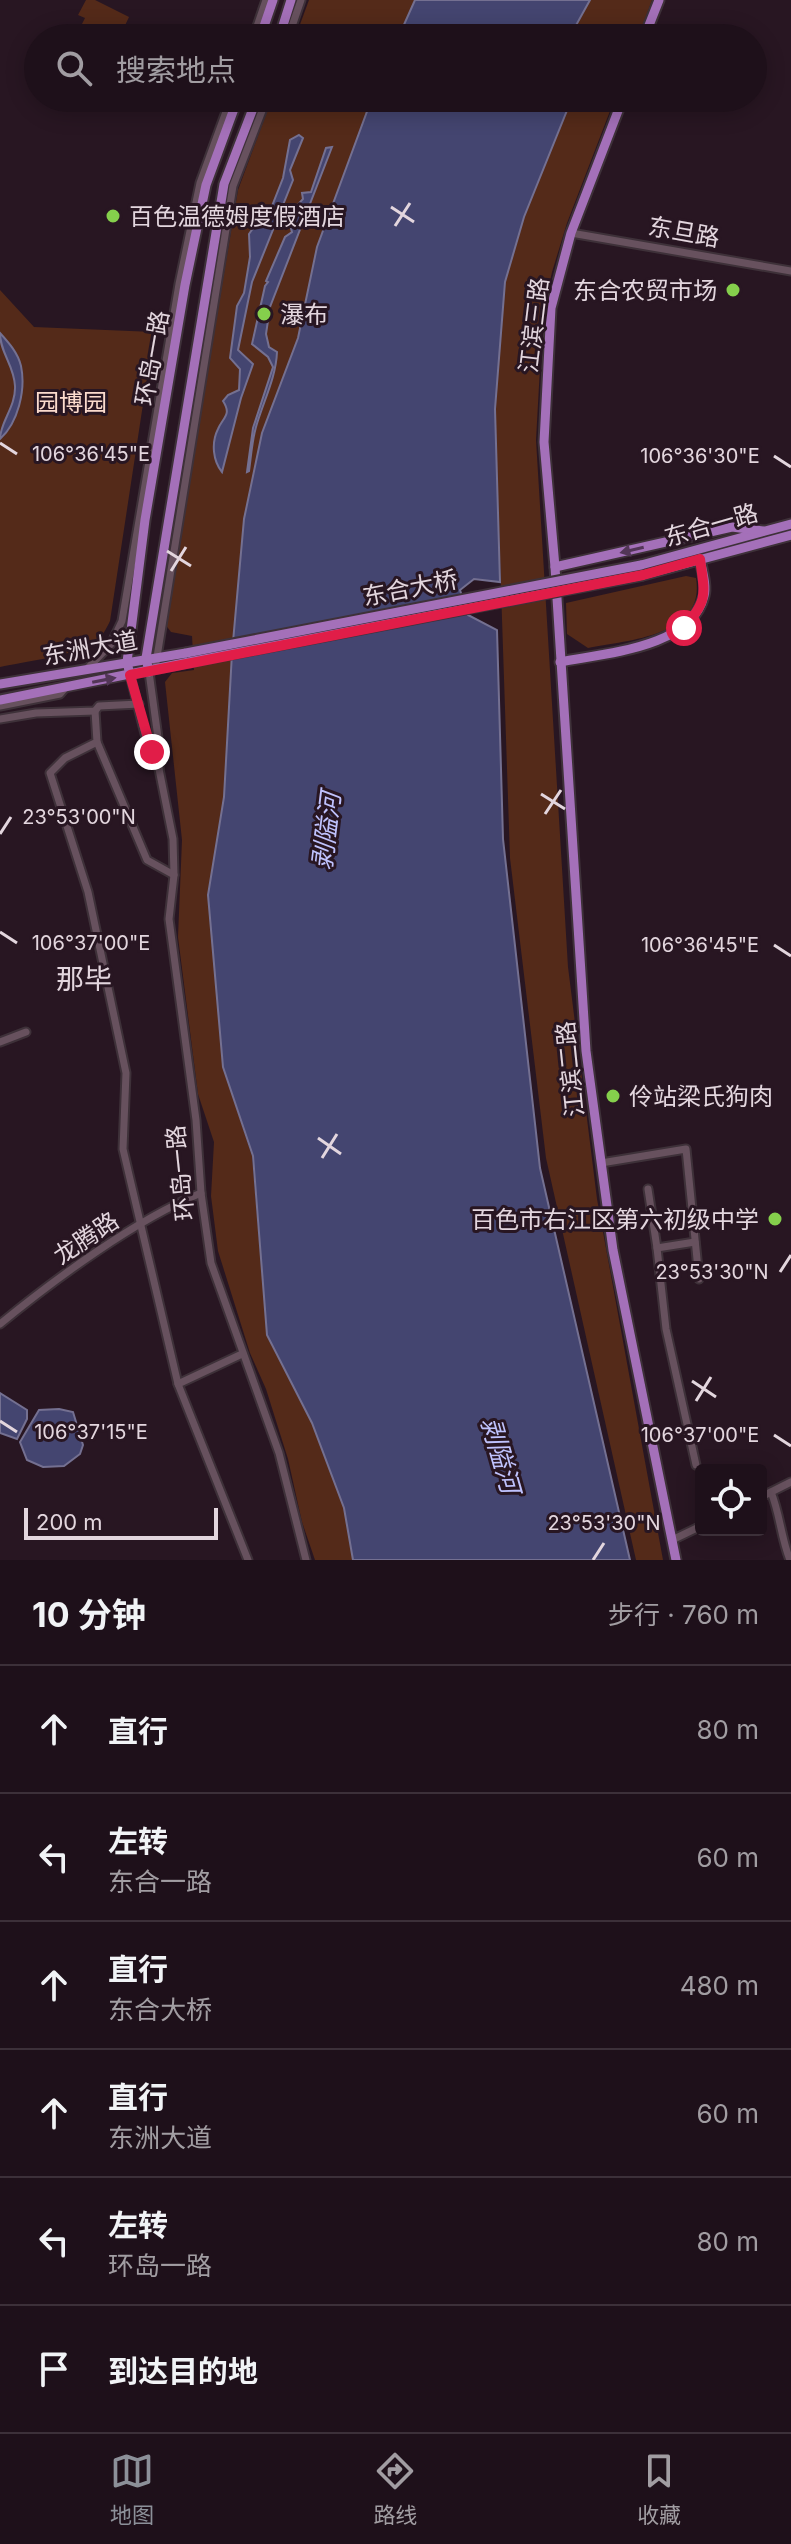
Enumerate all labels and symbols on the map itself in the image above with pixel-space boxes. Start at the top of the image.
place label: 百色温德姆度假酒店 [129,202,345,231]
marker: 百色温德姆度假酒店 [104,207,122,225]
street label: 东旦路 [646,211,722,253]
street label: 江滨三路 [514,276,554,374]
place label: 东合农贸市场 [573,276,717,305]
marker: 东合农贸市场 [724,281,742,299]
place label: 瀑布 [280,300,328,329]
marker: 瀑布 [255,305,273,323]
street label: 环岛一路 [129,308,175,408]
park label: 园博园 [35,388,107,417]
text: 106°36'45"E [32,442,150,466]
text: 106°36'30"E [640,444,760,468]
street label: 东合一路 [661,498,761,552]
one-way arrow [619,544,644,557]
street label: 东合大桥 [360,565,460,611]
route start [666,610,702,646]
street label: 东洲大道 [40,625,140,671]
one-way arrow [92,673,117,686]
route end [134,734,170,770]
water label: 剥隘河 [306,785,347,872]
text: 23°53'00"N [22,805,136,829]
text: 106°37'00"E [32,931,150,955]
text: 106°36'45"E [641,933,759,957]
district label: 那毕 [56,962,112,996]
street label: 江滨二路 [551,1020,589,1118]
place label: 伶站梁氏狗肉 [629,1082,773,1111]
marker: 伶站梁氏狗肉 [604,1087,622,1105]
street label: 环岛一路 [161,1124,199,1222]
place label: 百色市右江区第六初级中学 [471,1205,759,1234]
street label: 龙腾路 [48,1206,124,1270]
marker: 百色市右江区第六初级中学 [766,1210,784,1228]
text: 23°53'30"N [655,1260,769,1284]
water label: 剥隘河 [475,1413,528,1502]
text: 106°37'15"E [34,1420,148,1444]
text: 106°37'00"E [641,1423,759,1447]
scale bar [24,1504,218,1540]
text: 23°53'30"N [547,1511,661,1535]

